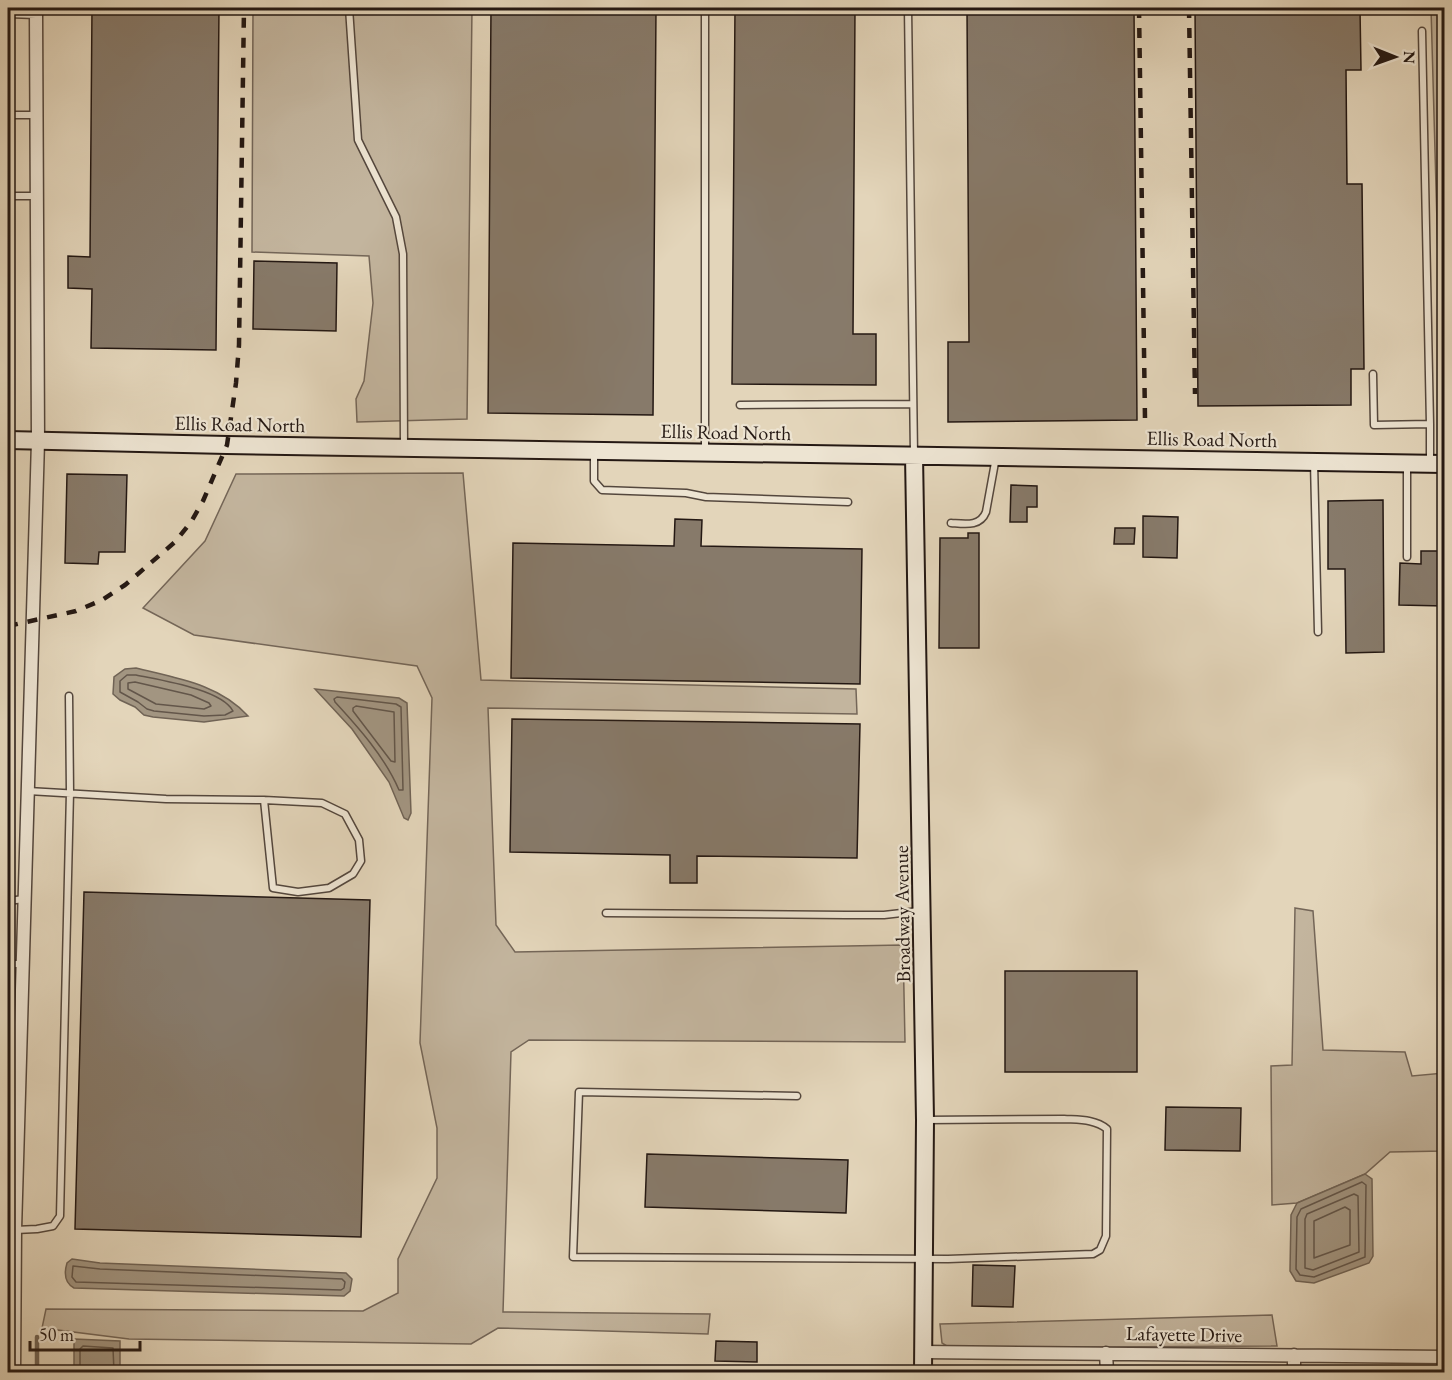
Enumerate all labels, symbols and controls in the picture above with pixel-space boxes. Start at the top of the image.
north arrow [1365,27,1425,87]
text: N [1399,51,1420,64]
street label: Ellis Road North [174,410,306,438]
street label: Ellis Road North [660,418,792,446]
street label: Ellis Road North [1146,425,1278,453]
street label: Broadway Avenue [888,845,916,983]
scale bar [30,1314,140,1352]
street label: Lafayette Drive [1126,1320,1243,1348]
text: 50 m [39,1323,74,1346]

